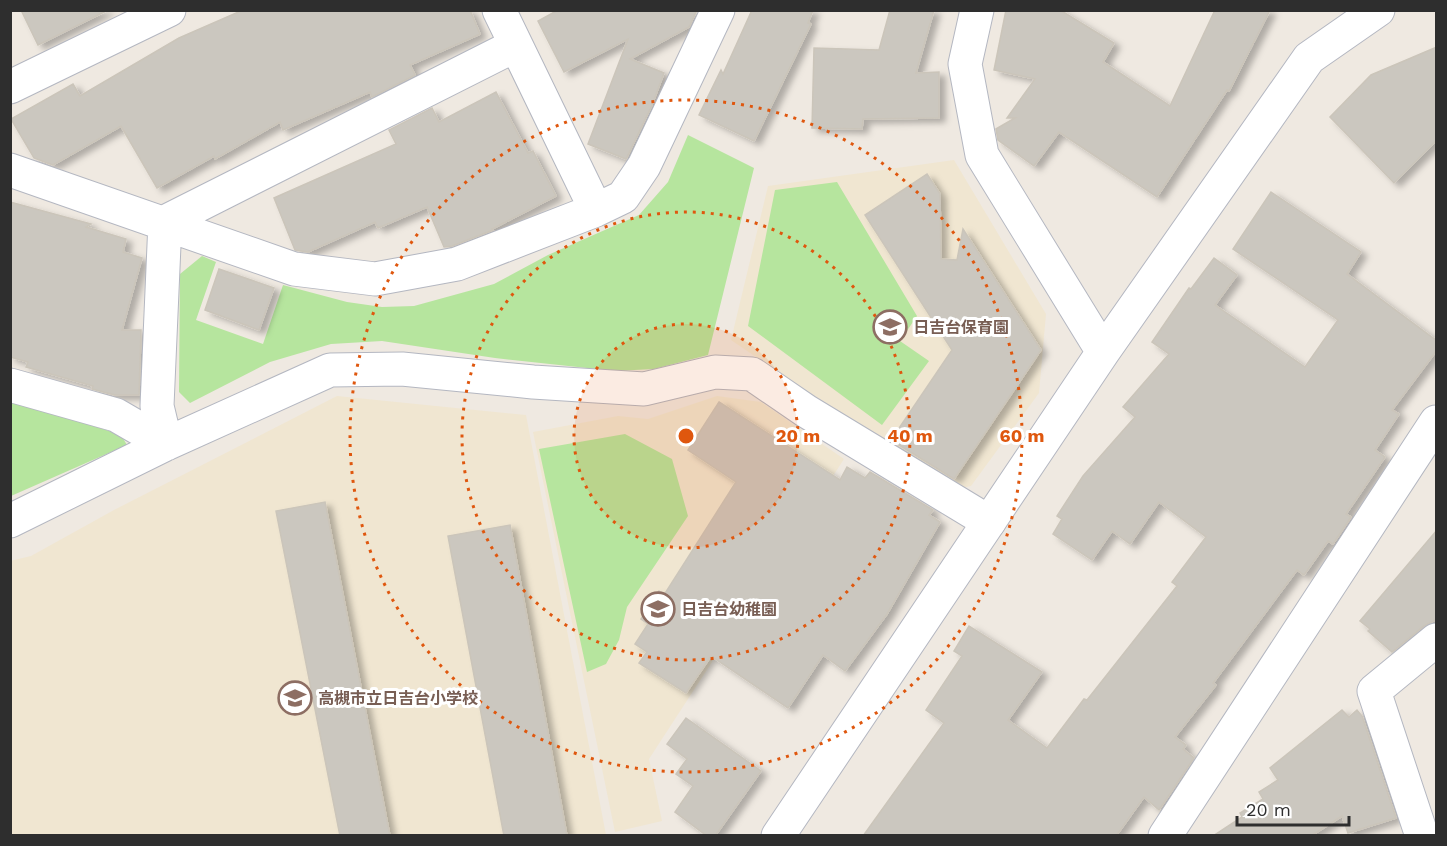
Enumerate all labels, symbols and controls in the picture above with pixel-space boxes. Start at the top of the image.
school or university icon: 日吉台保育園 [872,309,908,345]
place label: 日吉台保育園 [913,318,1009,337]
text: 20 m [776,425,820,446]
text: 40 m [887,425,933,446]
text: 60 m [1000,425,1044,446]
centre of rings [676,426,696,446]
school or university icon: 日吉台幼稚園 [640,591,676,627]
place label: 日吉台幼稚園 [681,600,777,619]
school or university icon: 高槻市立日吉台小学校 [277,680,313,716]
place label: 高槻市立日吉台小学校 [318,689,478,708]
scale bar [1237,789,1350,827]
text: 20 m [1246,799,1291,820]

